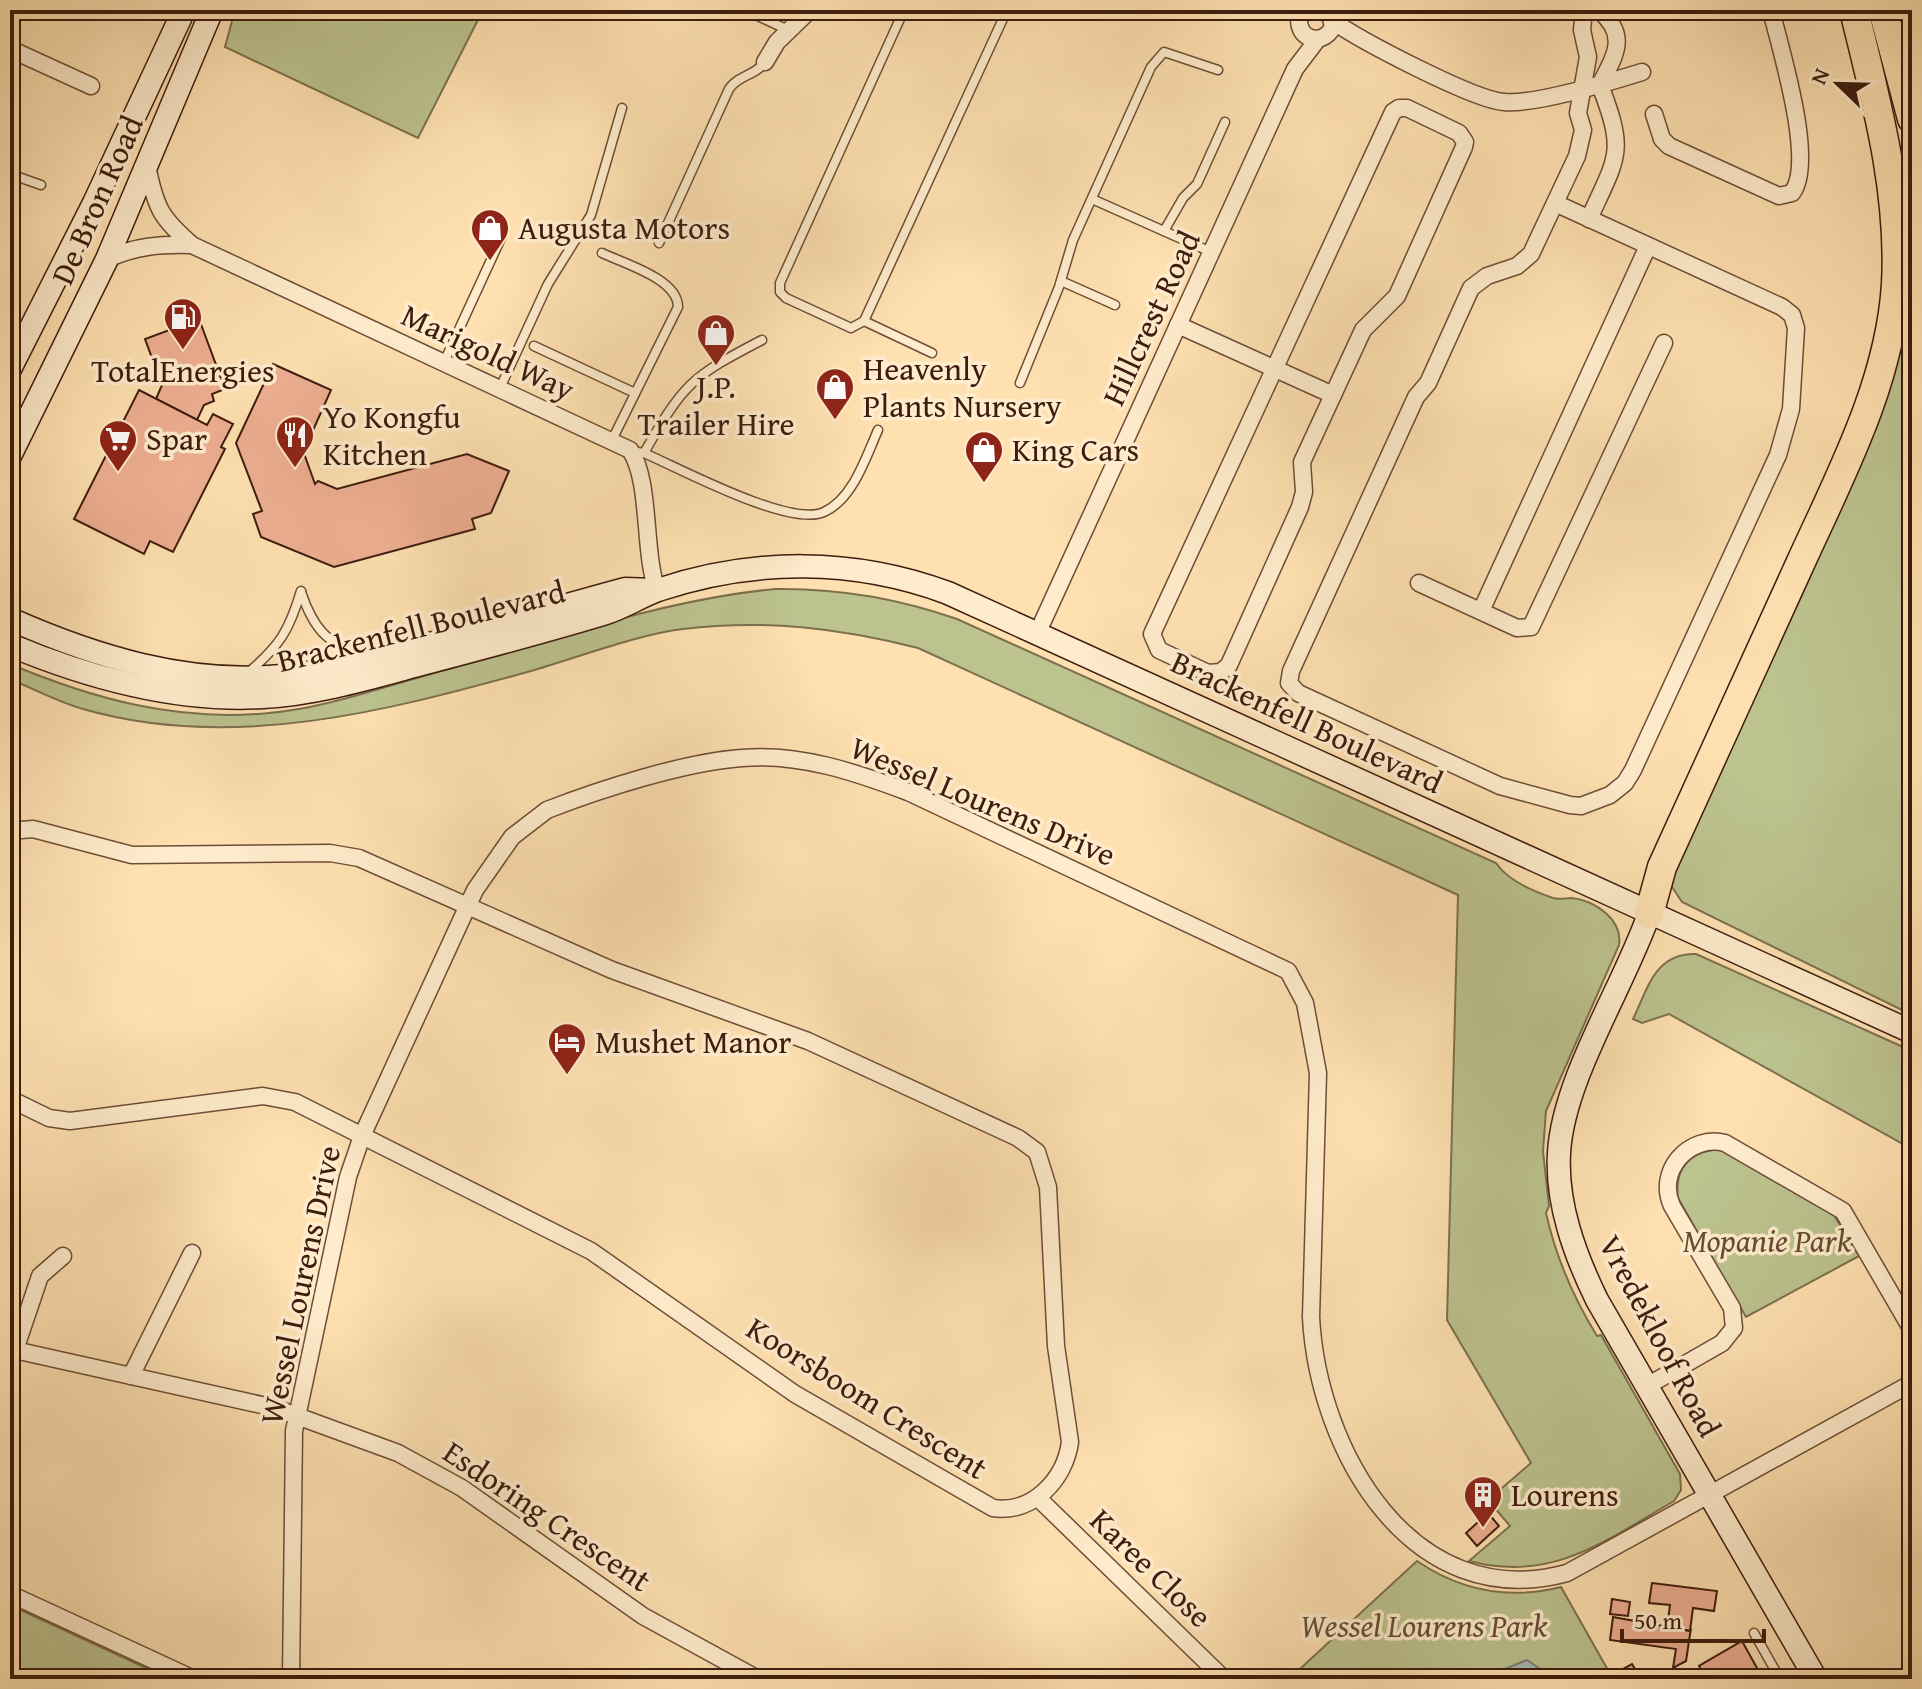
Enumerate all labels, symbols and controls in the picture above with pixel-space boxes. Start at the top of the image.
north arrow [1798,44,1878,124]
text: N [1802,63,1837,89]
street label: De Bron Road [38,108,155,292]
place label: Augusta Motors [518,204,730,251]
shop icon: Augusta Motors [469,207,511,262]
street label: Hillcrest Road [1090,223,1212,413]
street label: Marigold Way [394,291,582,412]
fuel station icon: TotalEnergies [162,296,204,351]
shop icon: J.P. Trailer Hire [695,312,737,367]
place label: Heavenly Plants Nursery [863,345,1062,429]
place label: TotalEnergies [91,347,275,394]
place label: J.P. Trailer Hire [637,363,795,447]
shop icon: Heavenly Plants Nursery [814,366,856,421]
place label: Yo Kongfu Kitchen [323,393,461,477]
restaurant icon: Yo Kongfu Kitchen [274,414,316,469]
place label: Spar [146,415,207,462]
supermarket icon: Spar [97,418,139,473]
place label: King Cars [1012,426,1139,473]
shop icon: King Cars [963,429,1005,484]
street label: Brackenfell Boulevard [272,567,570,684]
street label: Brackenfell Boulevard [1164,638,1451,805]
street label: Wessel Lourens Drive [843,723,1123,878]
place label: Mushet Manor [595,1018,791,1065]
hotel icon: Mushet Manor [546,1021,588,1076]
street label: Wessel Lourens Drive [247,1141,352,1429]
park label: Mopanie Park [1683,1217,1852,1264]
street label: Vredekloof Road [1587,1226,1734,1445]
street label: Koorsboom Crescent [738,1304,997,1491]
street label: Esdoring Crescent [434,1429,661,1603]
place label: Lourens [1511,1471,1619,1518]
building icon: Lourens [1462,1474,1504,1529]
street label: Karee Close [1080,1497,1223,1638]
scale bar [1622,1593,1764,1643]
park label: Wessel Lourens Park [1301,1602,1548,1649]
text: 50 m [1634,1603,1682,1638]

